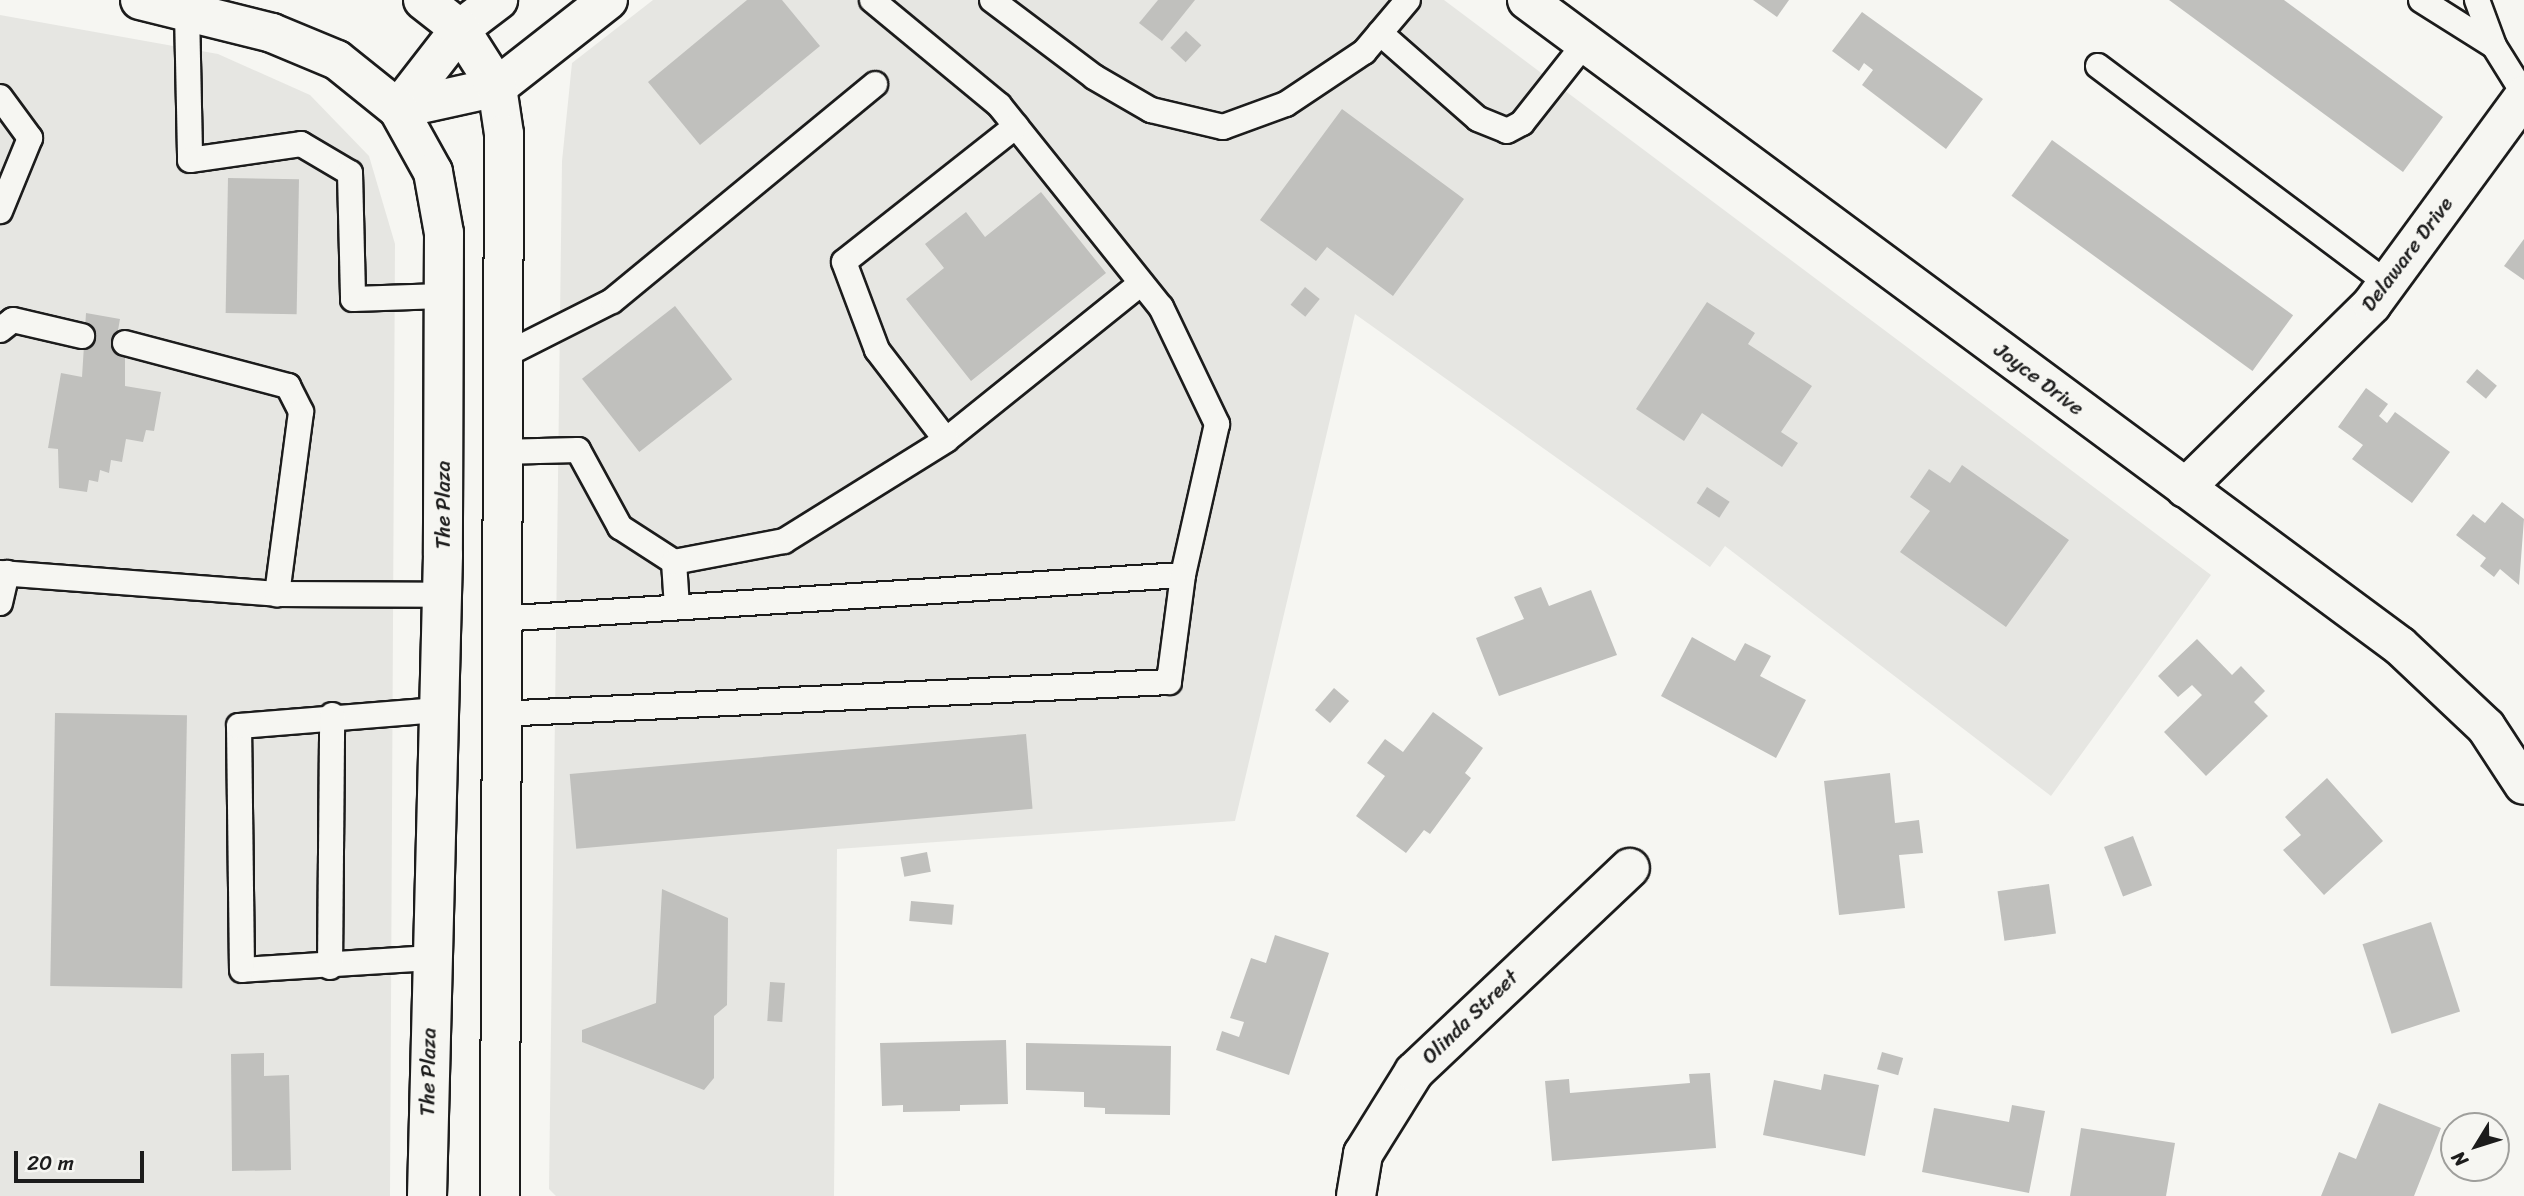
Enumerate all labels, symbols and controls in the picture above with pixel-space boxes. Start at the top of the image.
street label: Delaware Drive [2356,192,2458,316]
street label: Joyce Drive [1989,337,2089,421]
street label: The Plaza [430,461,456,549]
street label: Olinda Street [1416,965,1524,1069]
street label: The Plaza [415,1027,441,1117]
north arrow [2440,1112,2510,1182]
scale bar [18,1136,147,1180]
text: 20 m [27,1144,74,1182]
text: N [2443,1144,2477,1174]

